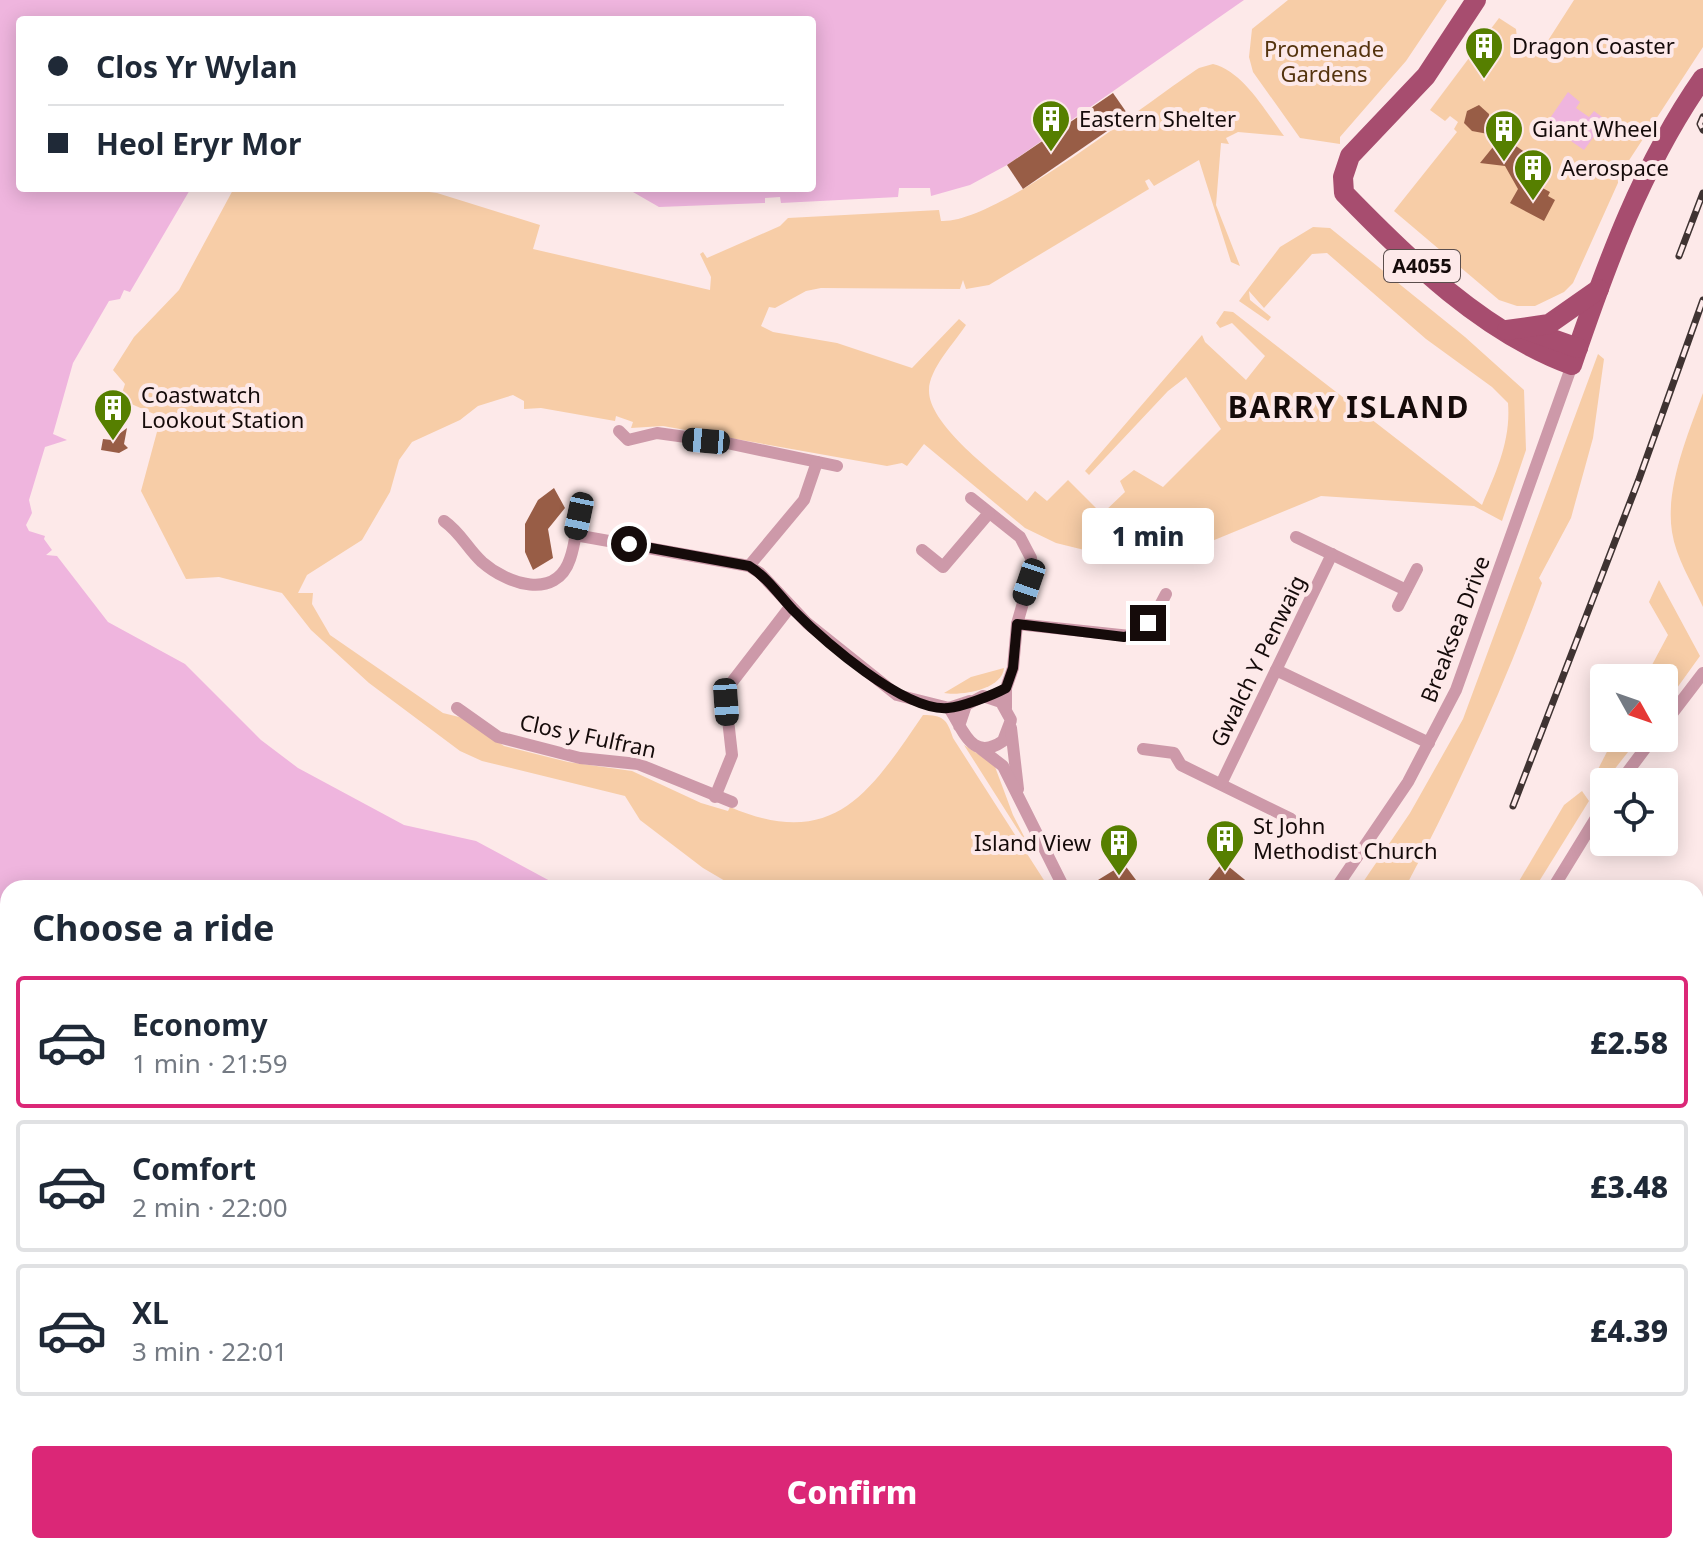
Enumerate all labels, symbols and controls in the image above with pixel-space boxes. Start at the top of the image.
building icon: Dragon Coaster [1463,25,1505,80]
place label: Dragon Coaster [1512,30,1675,60]
park label: Promenade Gardens [1264,33,1384,88]
text: Clos Yr Wylan [96,46,297,87]
building icon: Eastern Shelter [1030,98,1072,153]
place label: Eastern Shelter [1079,103,1236,133]
building icon: Giant Wheel [1483,108,1525,163]
place label: Giant Wheel [1532,113,1658,143]
text: Heol Eryr Mor [96,123,301,164]
building icon: Aerospace [1512,147,1554,202]
place label: Aerospace [1561,152,1669,182]
road number: A4055 [1384,250,1460,282]
place label: Coastwatch Lookout Station [141,379,304,434]
district label: BARRY ISLAND [1228,386,1470,427]
building icon: Coastwatch Lookout Station [92,387,134,442]
car [681,427,731,455]
car [562,490,596,542]
callout: 1 min [1082,507,1214,563]
text: 1 min [1112,518,1184,554]
route start [611,526,647,562]
street label: Breaksea Drive [1412,551,1496,706]
car [1010,555,1048,609]
street label: Gwalch Y Penwaig [1203,570,1312,751]
route end [1130,605,1166,641]
north arrow [1590,664,1678,752]
map controls [1590,664,1678,856]
car [712,677,740,727]
street label: Clos y Fulfran [517,706,659,764]
button: locate [1590,768,1678,856]
place label: St John Methodist Church [1253,810,1438,865]
building icon: St John Methodist Church [1204,818,1246,873]
building icon: Island View [1098,822,1140,877]
place label: Island View [974,827,1092,857]
text: Choose a ride [32,903,274,952]
text: Economy [132,1004,268,1045]
icon: car [36,1006,108,1078]
text: £2.58 [1590,1022,1668,1063]
text: 1 min · 21:59 [132,1045,288,1081]
text: Comfort [132,1148,256,1189]
icon: car [36,1150,108,1222]
text: £3.48 [1590,1166,1668,1207]
text: 2 min · 22:00 [132,1189,288,1225]
text: XL [132,1292,169,1333]
icon: car [36,1294,108,1366]
text: £4.39 [1590,1310,1668,1351]
text: 3 min · 22:01 [132,1333,288,1369]
button: Confirm [32,1446,1672,1538]

